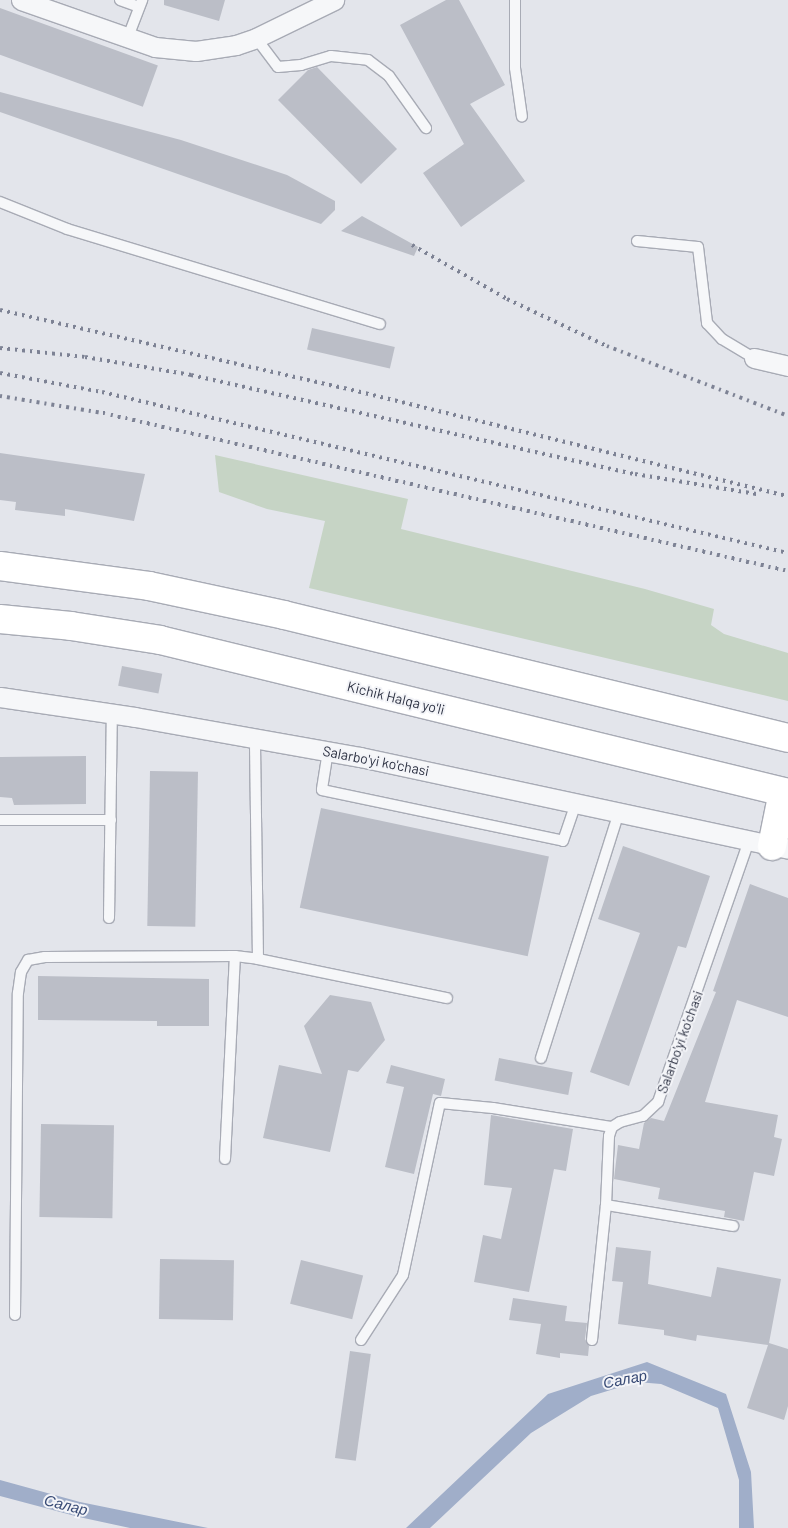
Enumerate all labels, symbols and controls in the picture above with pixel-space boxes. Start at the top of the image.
street label: Kichik Halqa yo'li [346,678,446,718]
street label: Salarbo'yi ko'chasi [321,742,431,780]
street label: Salarbo'yi ko'chasi [654,988,706,1096]
water label: Салар [602,1366,648,1392]
water label: Салар [42,1491,90,1519]

